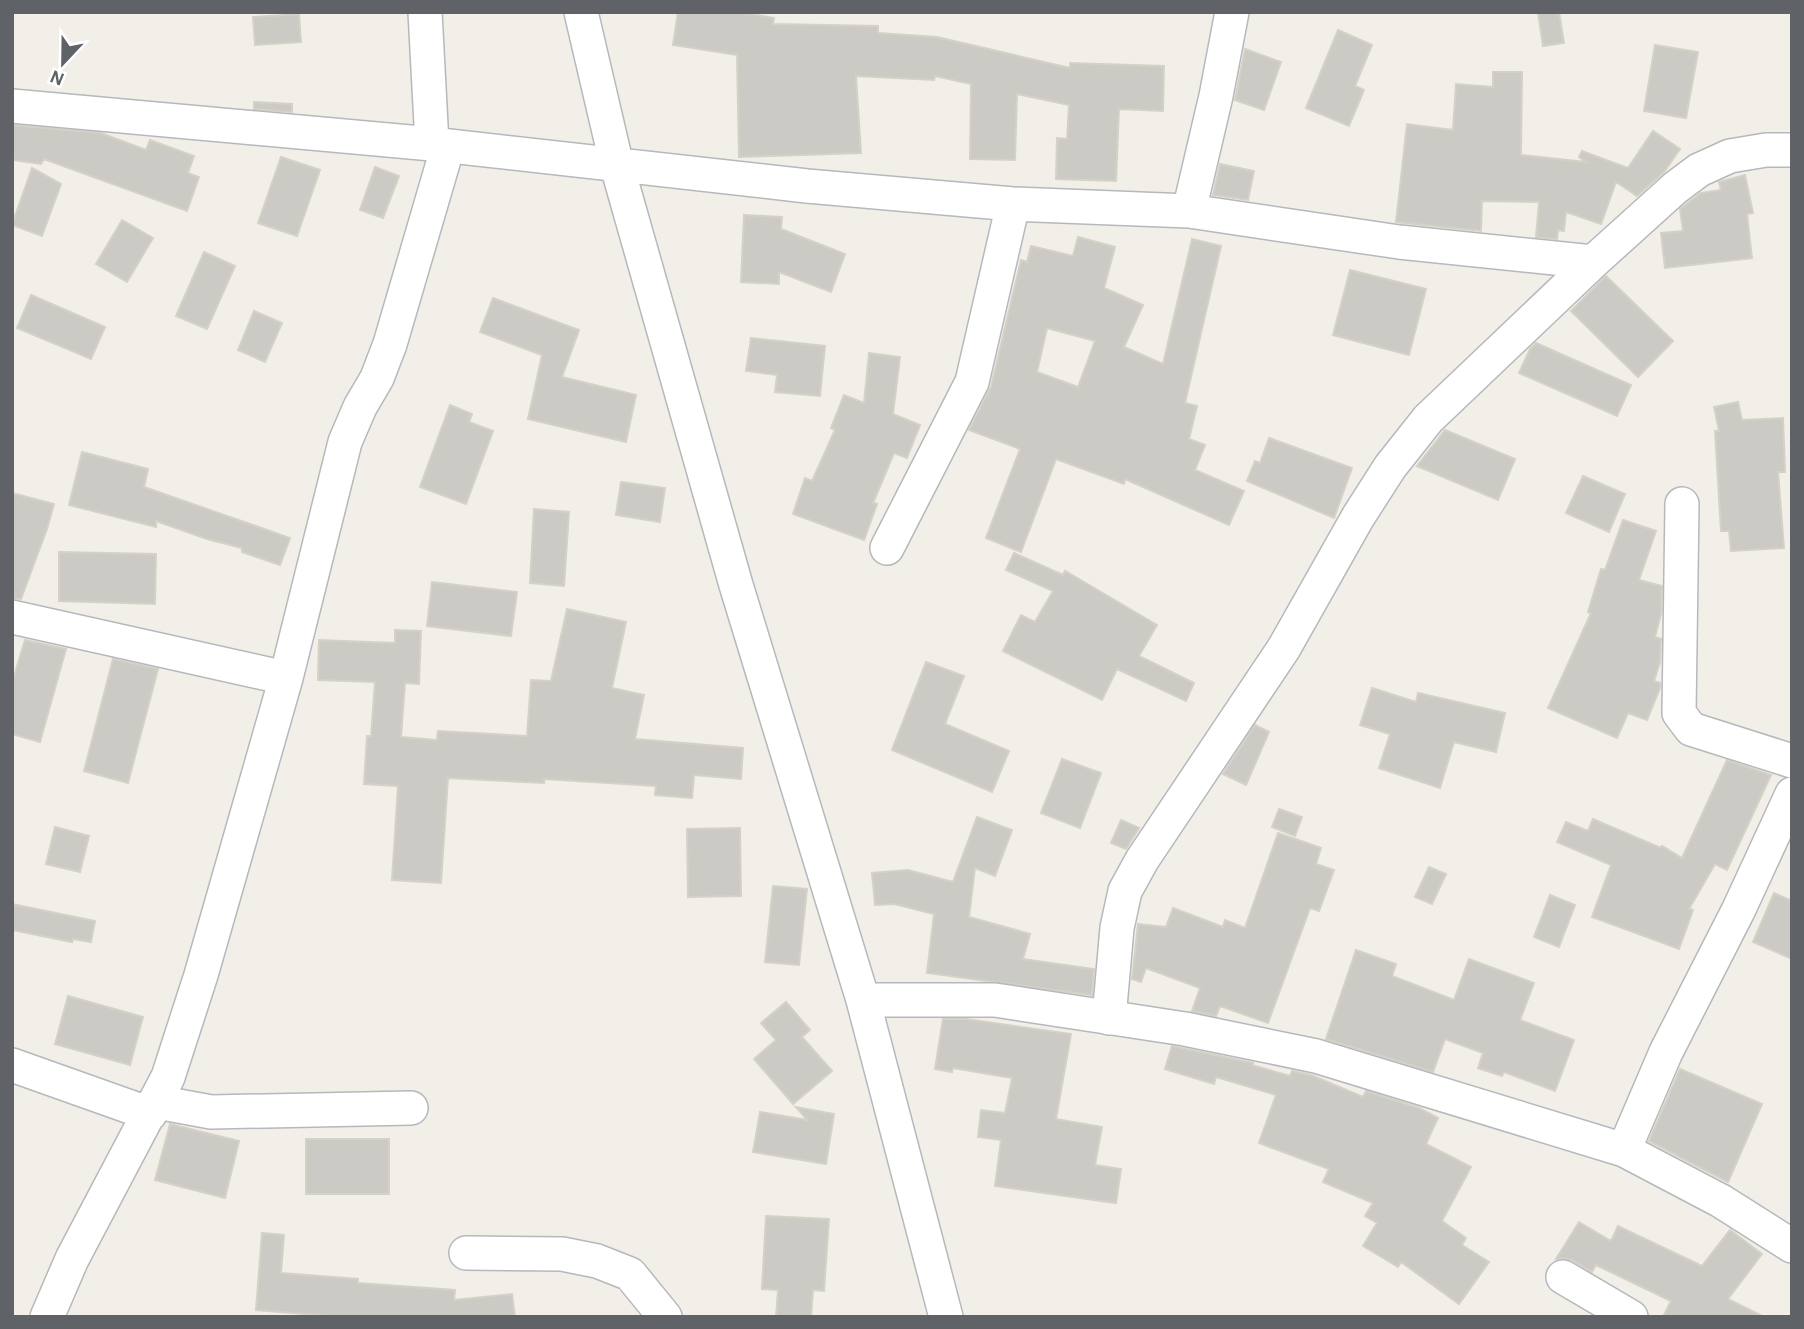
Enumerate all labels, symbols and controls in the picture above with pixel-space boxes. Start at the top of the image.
north arrow [28,28,98,98]
text: N [48,66,67,89]

